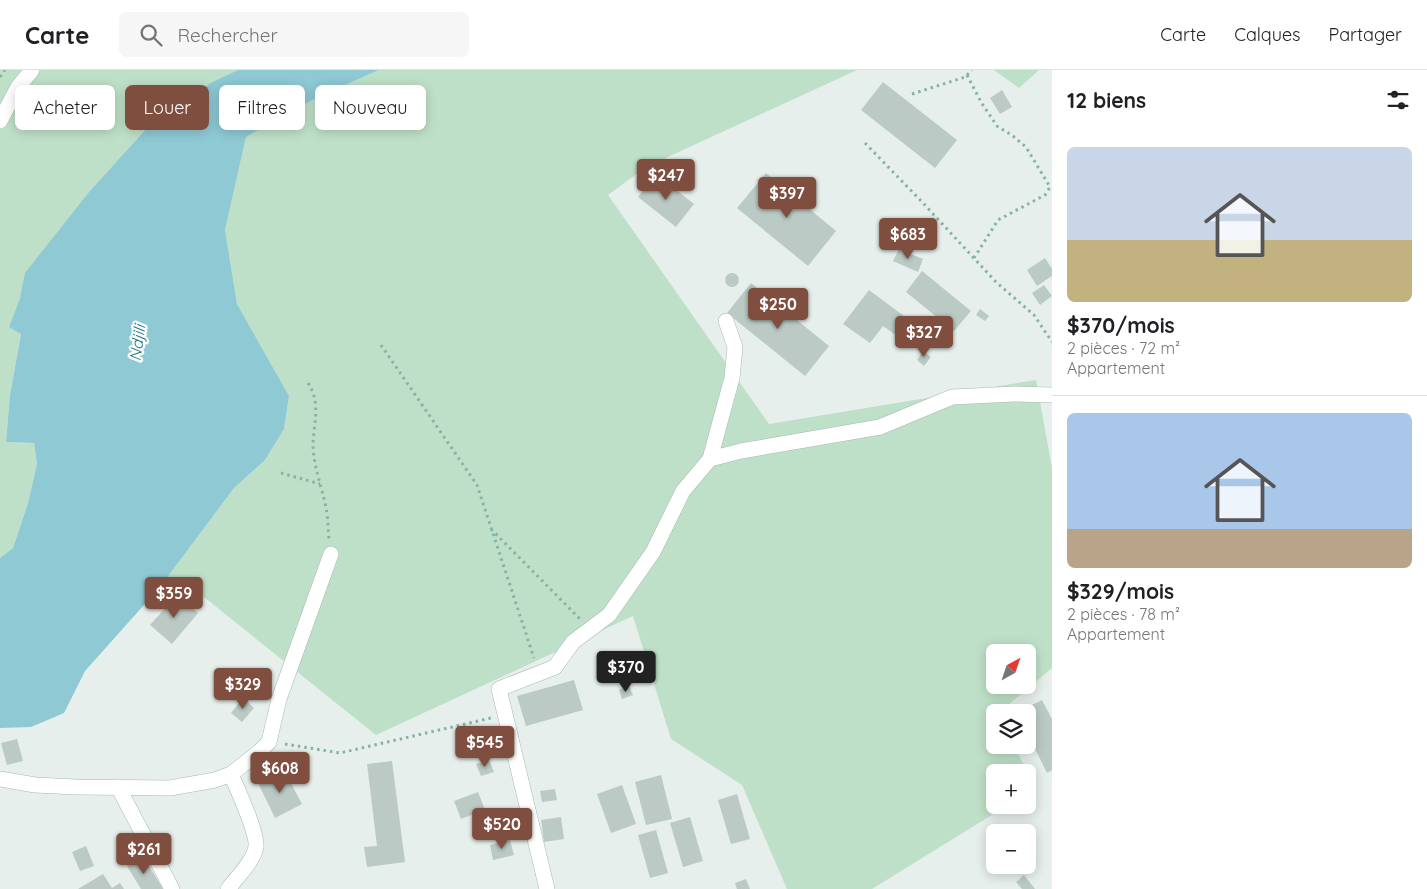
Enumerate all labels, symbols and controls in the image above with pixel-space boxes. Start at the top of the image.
search box [119,12,469,57]
text: Carte [25,20,89,50]
icon: search [137,21,165,49]
text: Rechercher [177,23,278,47]
text: Carte [1160,23,1206,46]
text: Calques [1234,23,1301,46]
text: Partager [1329,23,1402,46]
chip: Acheter [15,85,115,130]
chip: Louer [125,85,209,130]
chip: Filtres [219,85,305,130]
chip: Nouveau [315,85,426,130]
icon: filters [1384,86,1412,114]
text: 12 biens [1067,87,1146,113]
pin: $247 [636,158,696,201]
text: $247 [648,165,684,185]
pin: $397 [757,176,817,219]
icon: home [1195,180,1285,270]
text: $397 [769,183,805,203]
pin: $683 [878,218,938,260]
text: $683 [890,224,926,244]
pin: $250 [748,288,808,330]
text: $250 [759,294,797,314]
text: $370/mois [1067,312,1175,338]
pin: $327 [894,316,954,358]
water label: Ndjili [125,322,150,362]
text: $327 [906,322,942,342]
text: 2 pièces · 72 m² [1067,338,1180,358]
text: Appartement [1067,358,1165,378]
icon: home [1195,445,1285,535]
pin: $359 [144,576,204,619]
text: $329/mois [1067,578,1174,604]
text: $359 [156,583,192,603]
text: 2 pièces · 78 m² [1067,604,1180,624]
text: Appartement [1067,624,1165,644]
north arrow [986,644,1036,694]
map controls [986,644,1036,874]
pin: $370 [596,650,656,693]
text: $370 [608,657,644,677]
pin: $329 [213,668,273,710]
text: $329 [225,674,261,694]
button: layers [986,704,1036,754]
pin: $545 [455,726,515,768]
text: $545 [466,732,504,752]
pin: $608 [250,752,310,794]
text: $608 [262,758,299,778]
button: + [986,764,1036,814]
pin: $520 [472,808,532,850]
text: $520 [483,814,521,834]
button: − [986,824,1036,874]
pin: $261 [114,832,174,875]
text: $261 [127,839,161,859]

